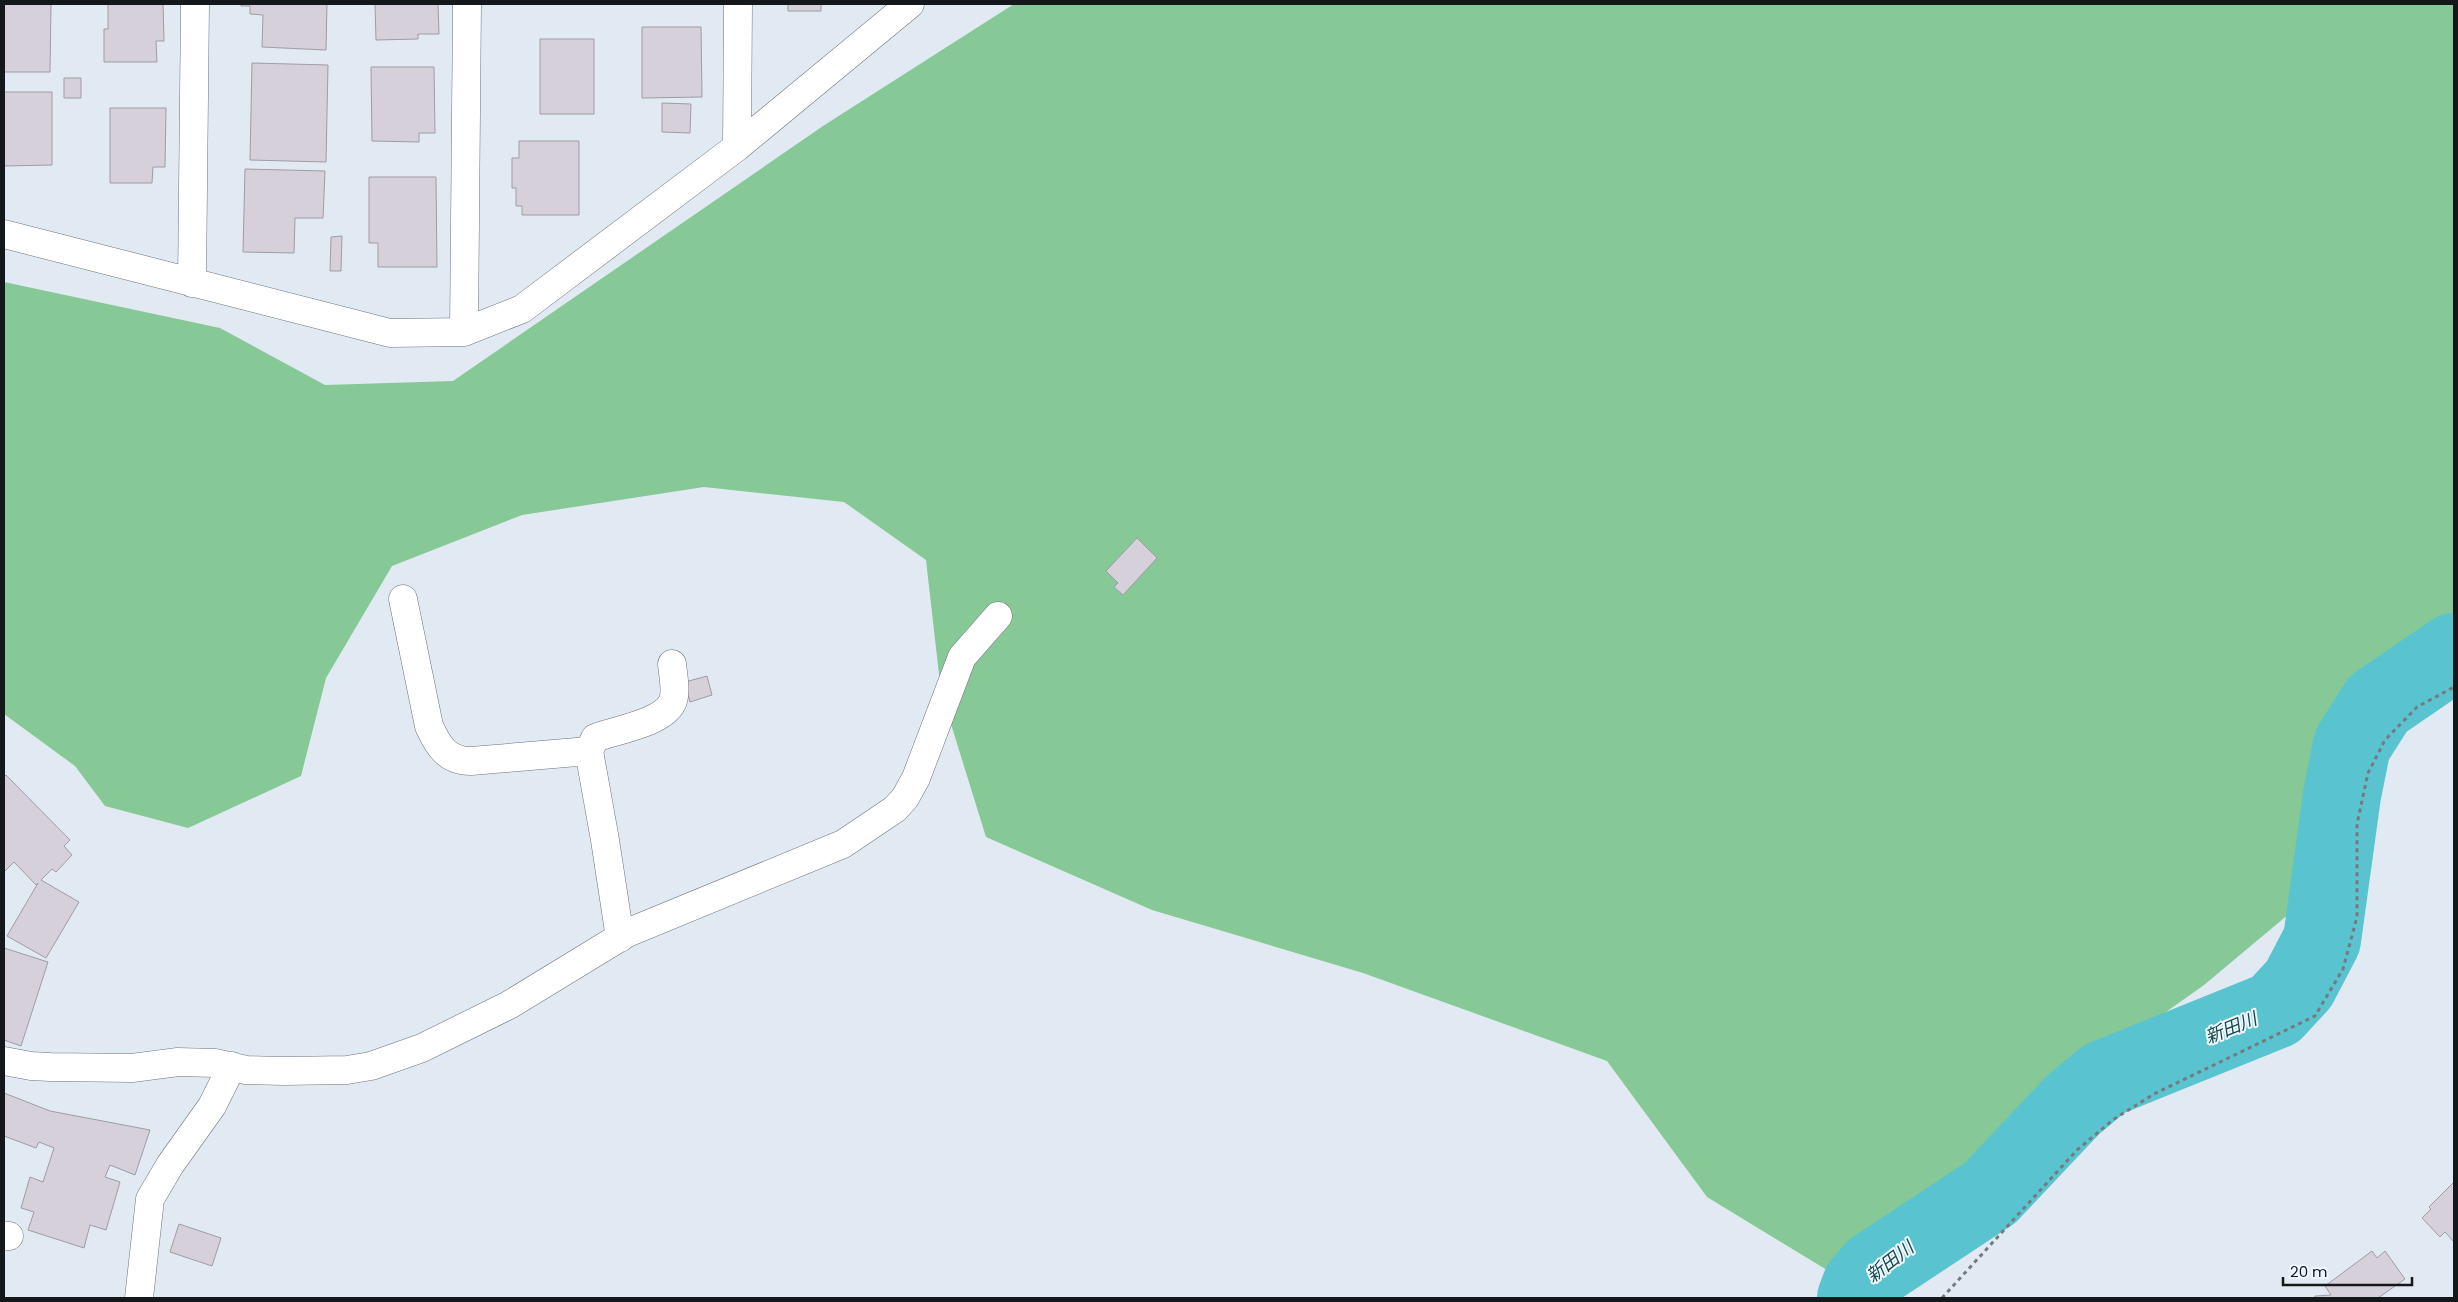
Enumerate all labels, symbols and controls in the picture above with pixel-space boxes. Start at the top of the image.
water label: 新田川 [2201,1005,2262,1049]
water label: 新田川 [1861,1234,1920,1288]
scale bar [2283,1254,2412,1286]
text: 20 m [2290,1261,2328,1282]

